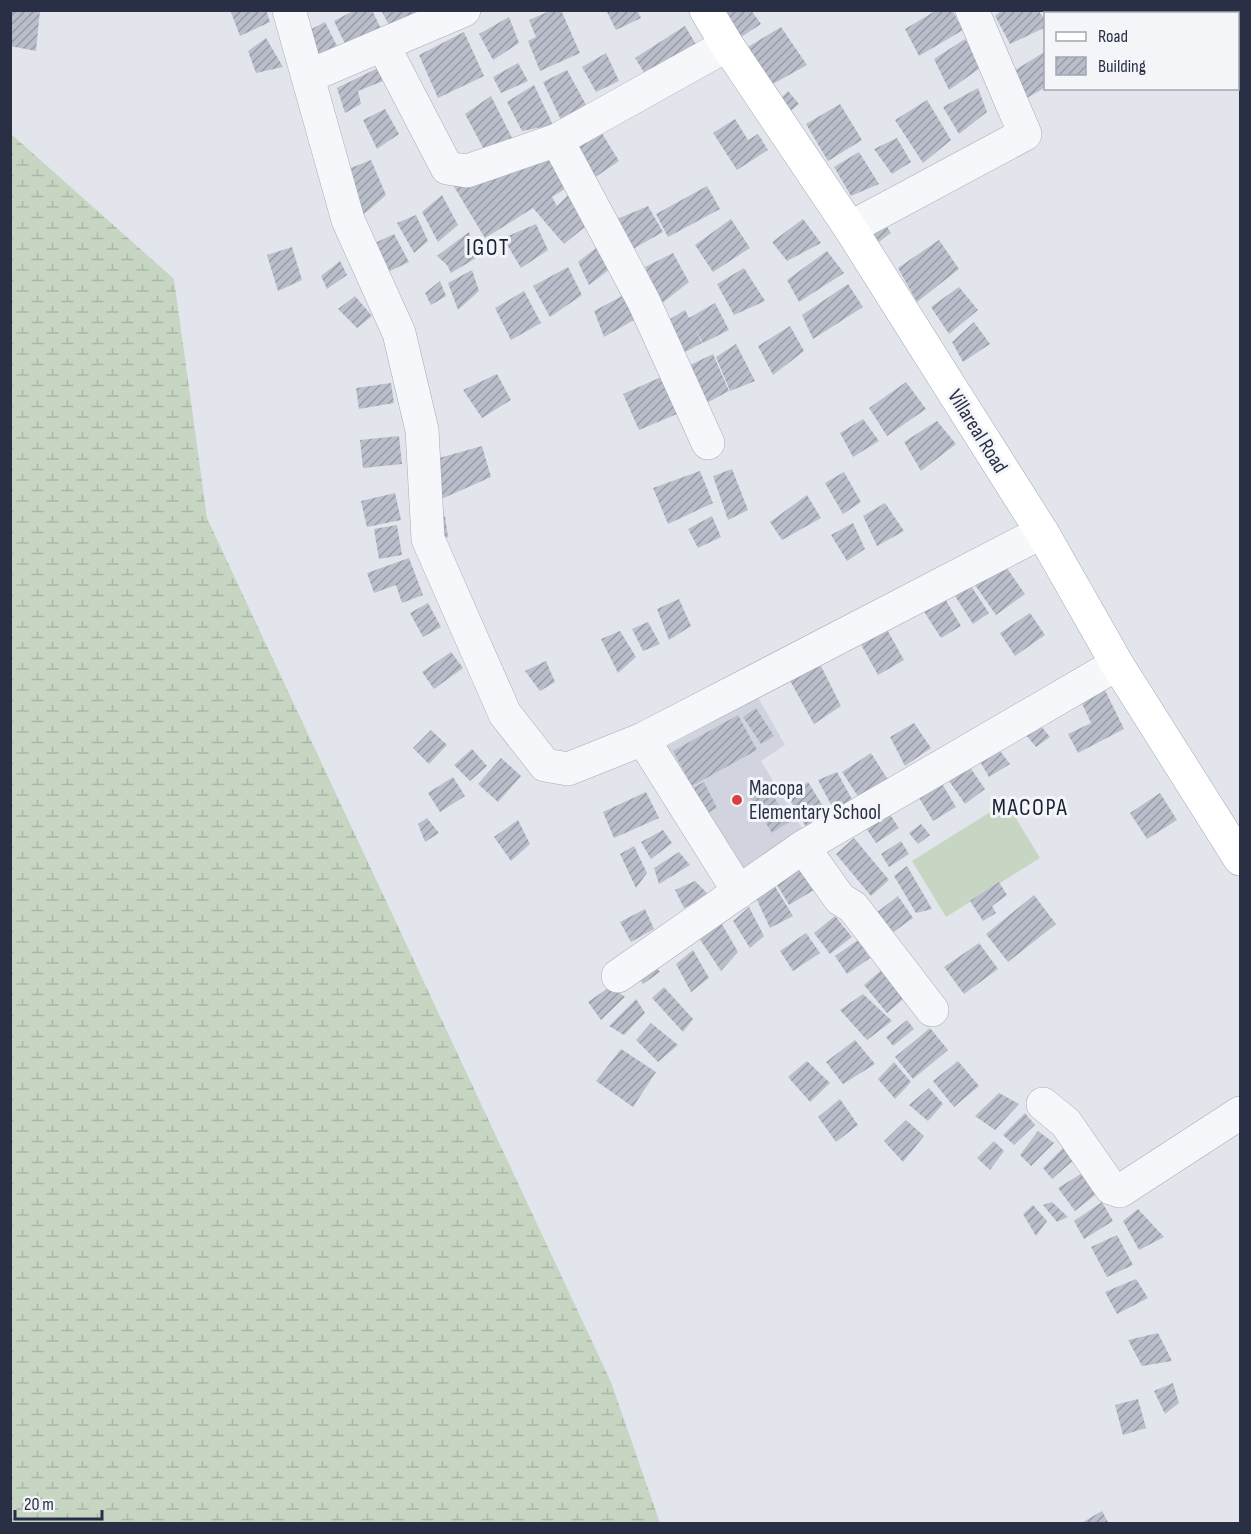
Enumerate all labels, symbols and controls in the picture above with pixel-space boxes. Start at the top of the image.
legend [1044,12,1239,90]
text: Road [1098,26,1128,47]
text: Building [1098,56,1146,77]
district label: IGOT [466,233,510,262]
street label: Villareal Road [942,385,1013,478]
place label: Macopa Elementary School [749,776,881,825]
marker: Macopa Elementary School [730,793,744,807]
district label: MACOPA [992,793,1068,822]
scale bar [15,1483,102,1521]
text: 20 m [24,1494,54,1515]

